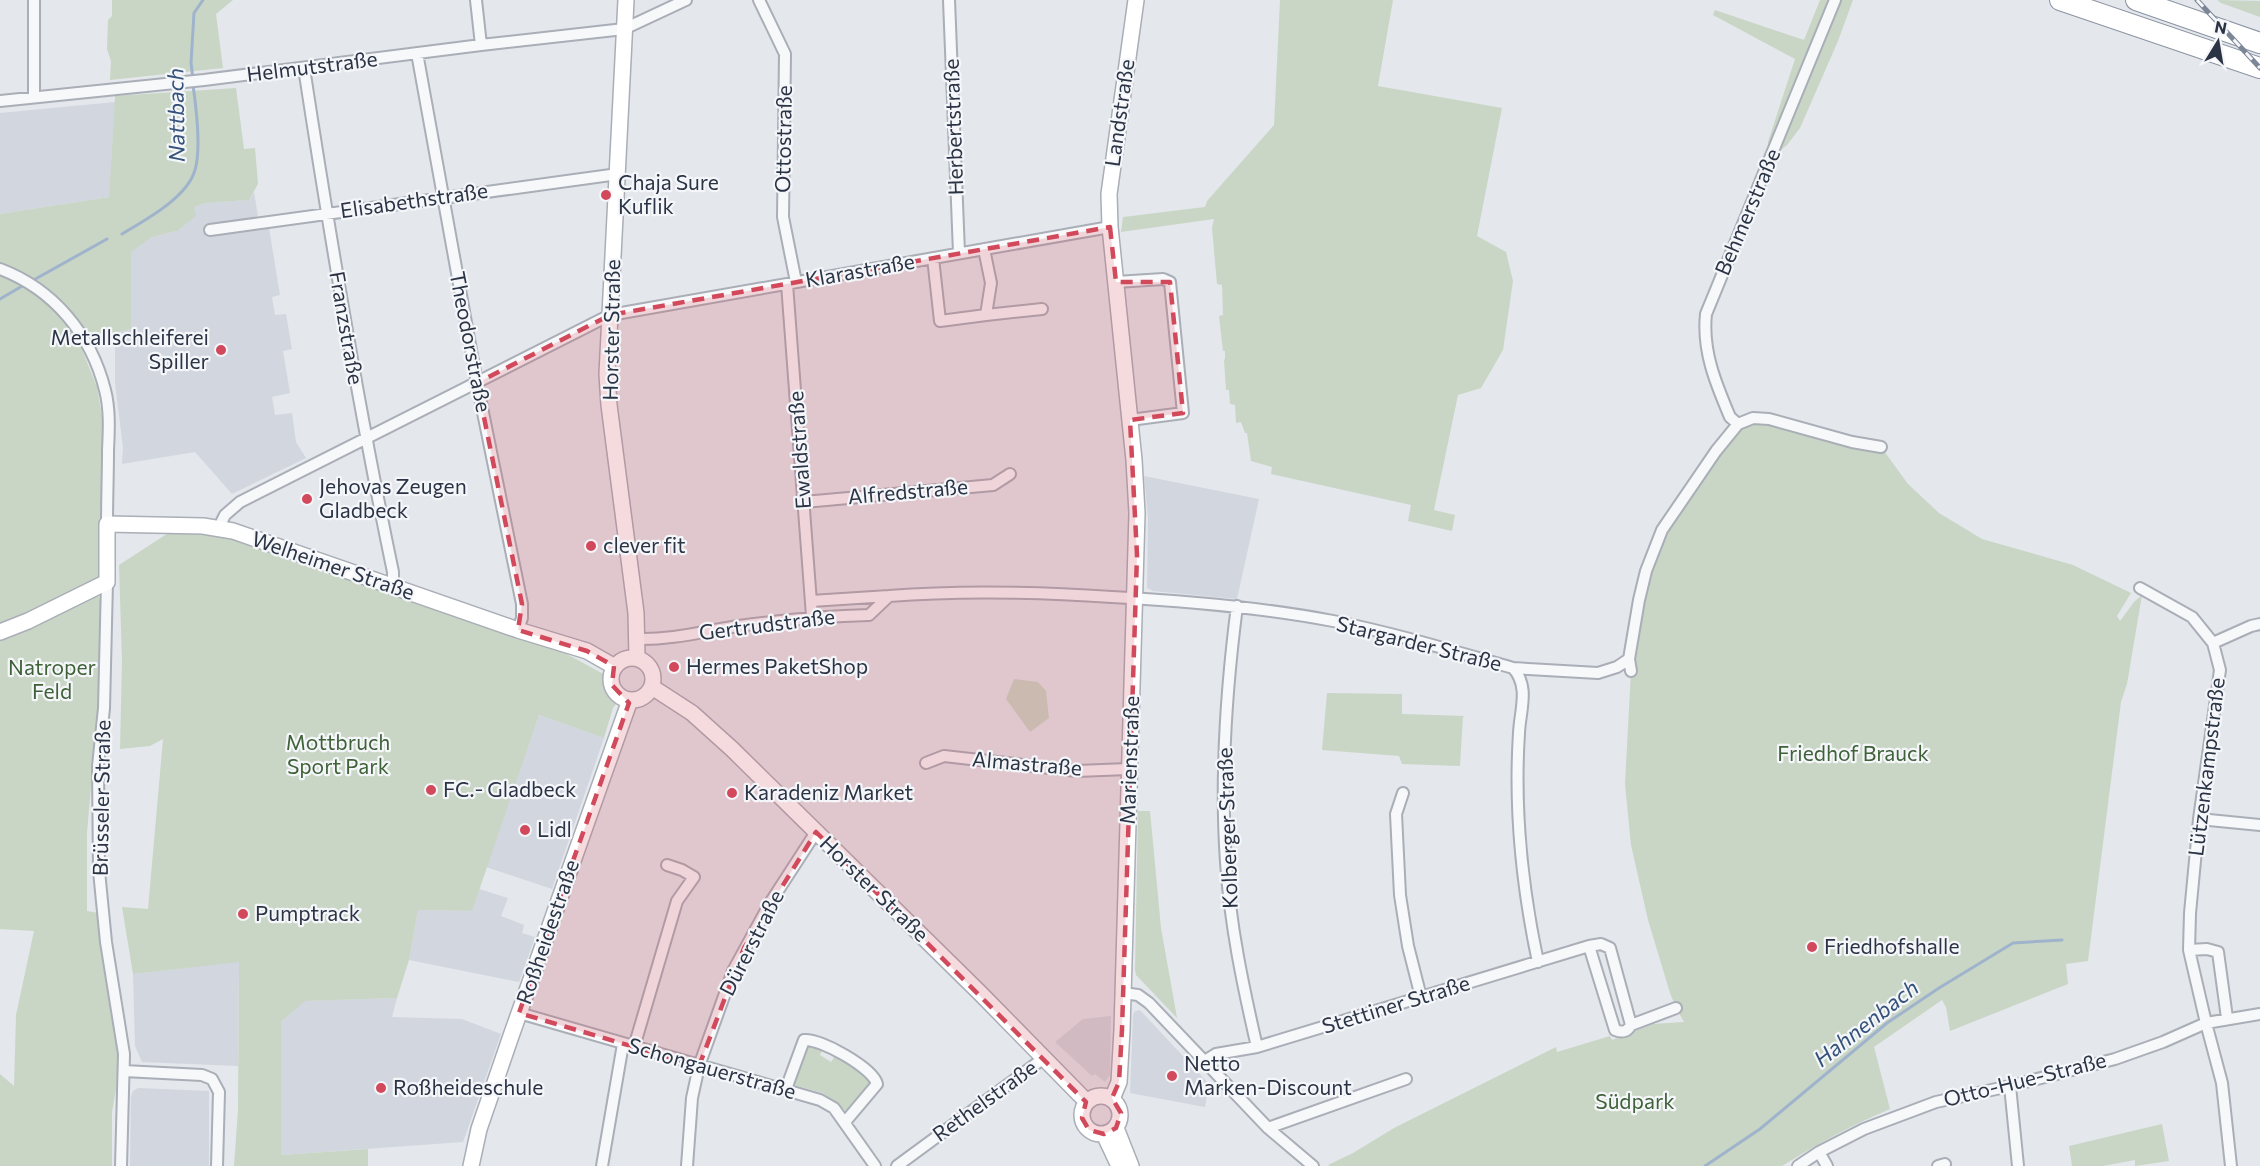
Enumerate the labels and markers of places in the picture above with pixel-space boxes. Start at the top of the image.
place label: Chaja Sure Kuflik [618,169,719,218]
marker: Chaja Sure Kuflik [599,188,613,202]
place label: Metallschleiferei Spiller [51,324,209,373]
marker: Metallschleiferei Spiller [214,343,228,357]
place label: Jehovas Zeugen Gladbeck [319,473,467,522]
marker: Jehovas Zeugen Gladbeck [300,492,314,506]
place label: clever fit [603,532,686,557]
marker: clever fit [584,539,598,553]
place label: Hermes PaketShop [686,653,868,678]
marker: Hermes PaketShop [667,660,681,674]
place label: FC.- Gladbeck [443,776,576,801]
place label: Karadeniz Market [744,779,913,804]
marker: FC.- Gladbeck [424,783,438,797]
marker: Karadeniz Market [725,786,739,800]
place label: Lidl [537,816,572,841]
marker: Lidl [518,823,532,837]
place label: Pumptrack [255,900,360,925]
marker: Pumptrack [236,907,250,921]
place label: Friedhofshalle [1824,933,1959,958]
marker: Friedhofshalle [1805,940,1819,954]
place label: Netto Marken-Discount [1184,1050,1352,1099]
marker: Netto Marken-Discount [1165,1069,1179,1083]
place label: Roßheideschule [393,1074,543,1099]
marker: Roßheideschule [374,1081,388,1095]

